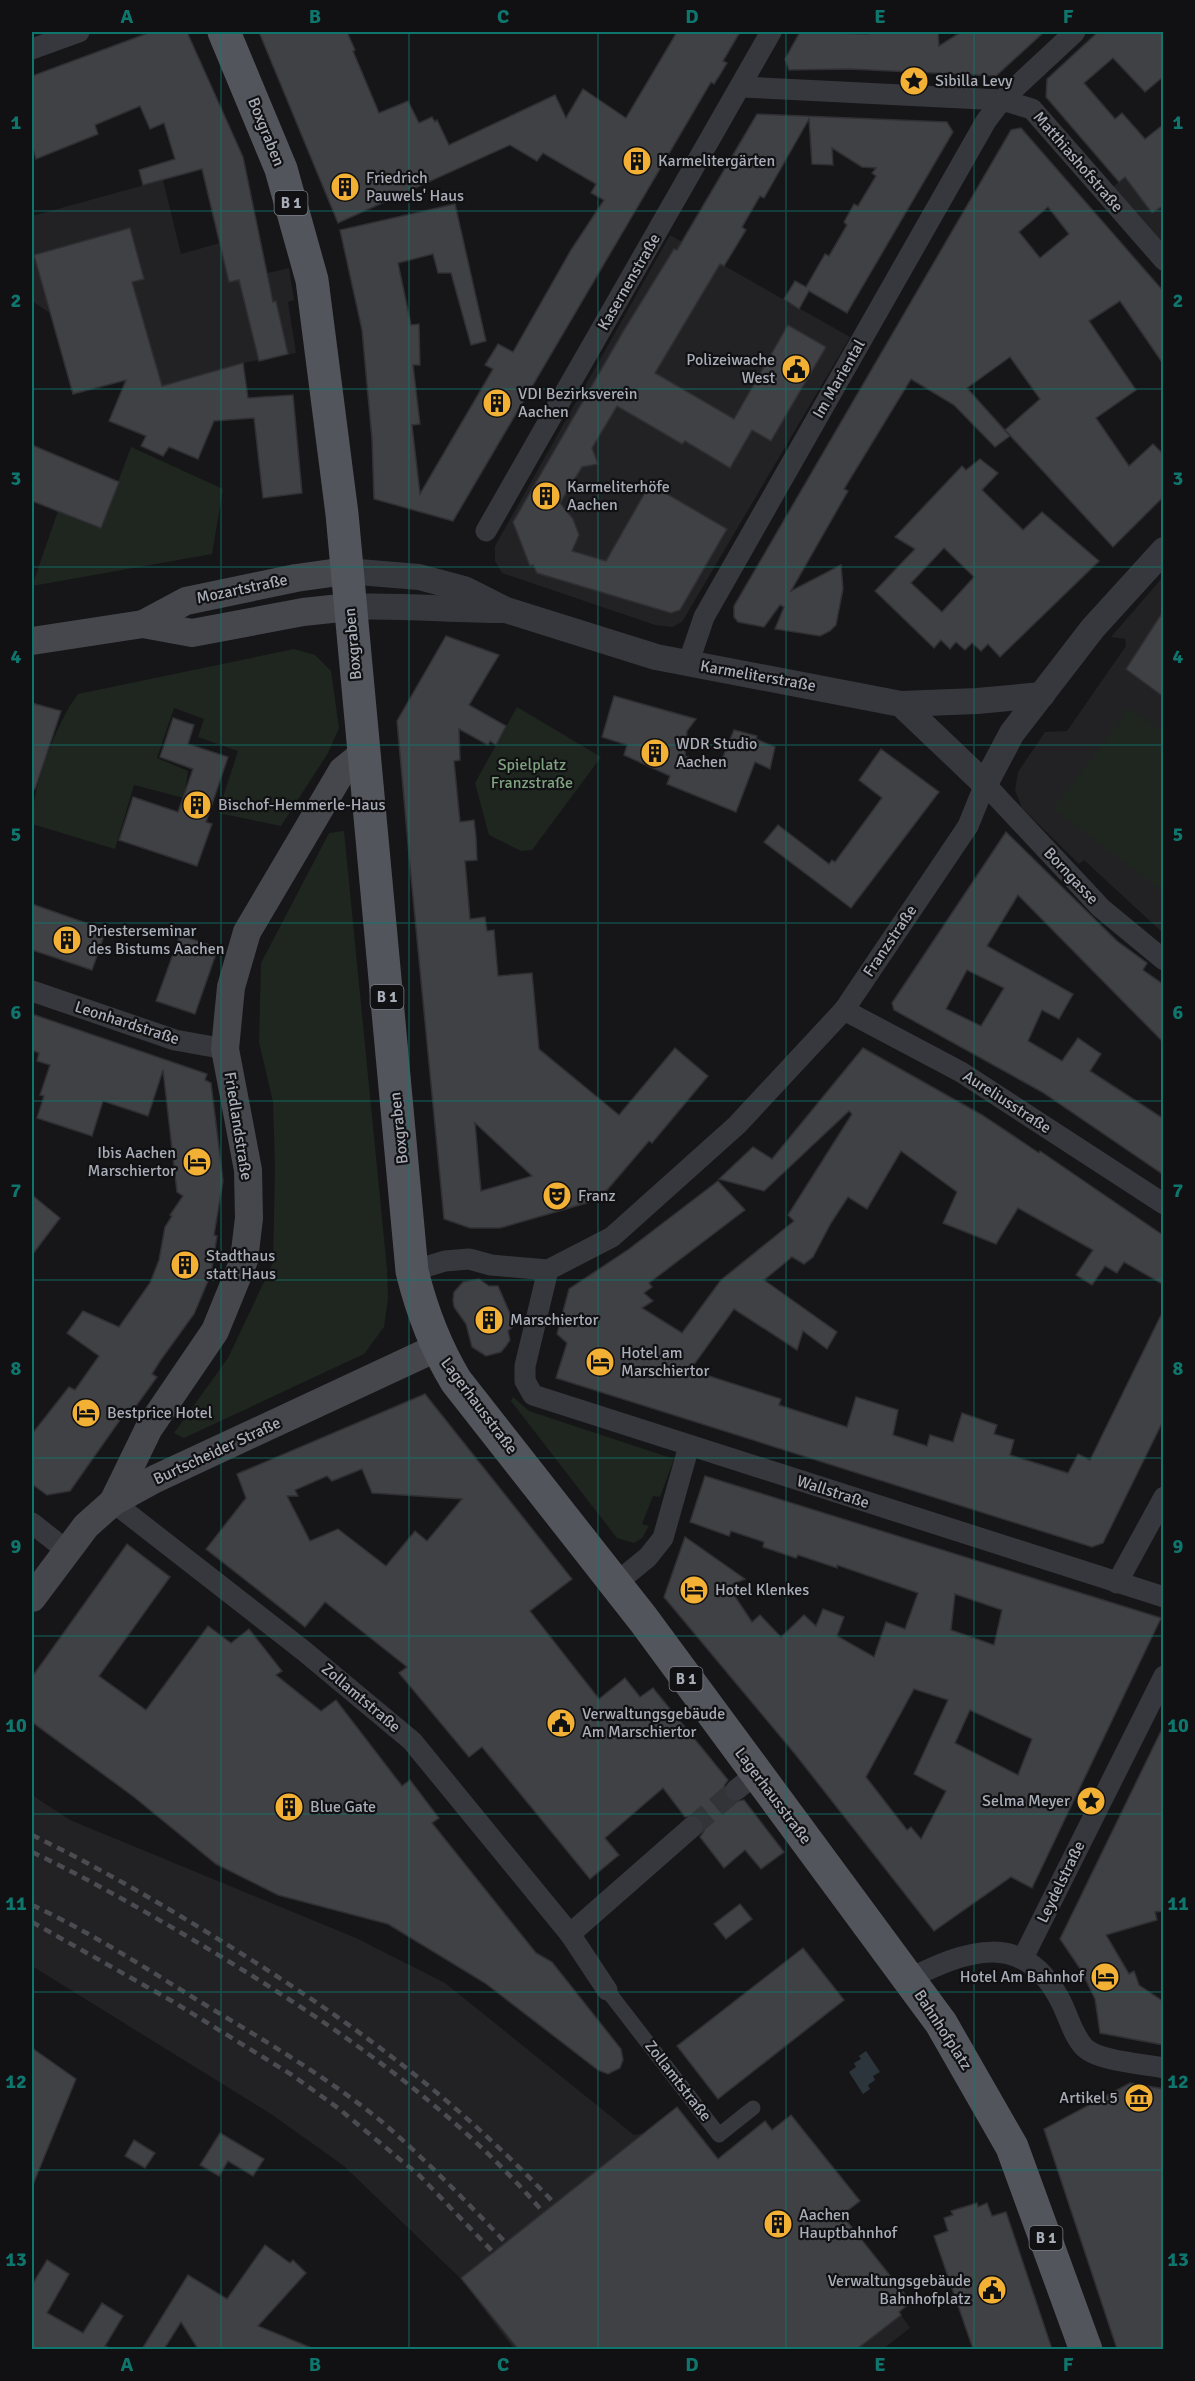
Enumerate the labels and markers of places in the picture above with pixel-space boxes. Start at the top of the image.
place icon: Sibilla Levy [898,65,930,97]
place label: Sibilla Levy [935,71,1013,91]
building icon: Karmelitergärten [621,145,653,177]
place label: Karmelitergärten [658,151,775,171]
place label: Friedrich Pauwels' Haus [366,168,464,206]
building icon: Friedrich Pauwels' Haus [329,171,361,203]
place label: Polizeiwache West [686,350,775,388]
public building icon: Polizeiwache West [780,353,812,385]
place label: VDI Bezirksverein Aachen [518,384,638,422]
building icon: VDI Bezirksverein Aachen [481,387,513,419]
place label: Karmeliterhöfe Aachen [567,477,670,515]
building icon: Karmeliterhöfe Aachen [530,480,562,512]
place label: WDR Studio Aachen [676,734,757,772]
building icon: WDR Studio Aachen [639,737,671,769]
building icon: Bischof-Hemmerle-Haus [181,789,213,821]
place label: Bischof-Hemmerle-Haus [218,795,385,815]
place label: Priesterseminar des Bistums Aachen [88,921,224,959]
building icon: Priesterseminar des Bistums Aachen [51,924,83,956]
place label: Ibis Aachen Marschiertor [88,1143,176,1181]
hotel icon: Ibis Aachen Marschiertor [181,1146,213,1178]
theatre icon: Franz [541,1180,573,1212]
place label: Franz [578,1186,616,1206]
place label: Stadthaus statt Haus [206,1246,276,1284]
building icon: Stadthaus statt Haus [169,1249,201,1281]
building icon: Marschiertor [473,1304,505,1336]
place label: Marschiertor [510,1310,599,1330]
place label: Hotel am Marschiertor [621,1343,710,1381]
hotel icon: Hotel am Marschiertor [584,1346,616,1378]
hotel icon: Bestprice Hotel [70,1397,102,1429]
place label: Bestprice Hotel [107,1403,213,1423]
hotel icon: Hotel Klenkes [678,1574,710,1606]
place label: Hotel Klenkes [715,1580,809,1600]
place label: Verwaltungsgebäude Am Marschiertor [582,1704,725,1742]
public building icon: Verwaltungsgebäude Am Marschiertor [545,1707,577,1739]
place icon: Selma Meyer [1075,1785,1107,1817]
building icon: Blue Gate [273,1791,305,1823]
place label: Selma Meyer [982,1791,1070,1811]
place label: Blue Gate [310,1797,376,1817]
hotel icon: Hotel Am Bahnhof [1089,1961,1121,1993]
place label: Hotel Am Bahnhof [960,1967,1085,1987]
museum icon: Artikel 5 [1123,2082,1155,2114]
place label: Artikel 5 [1059,2088,1118,2108]
place label: Aachen Hauptbahnhof [799,2205,898,2243]
building icon: Aachen Hauptbahnhof [762,2208,794,2240]
place label: Verwaltungsgebäude Bahnhofplatz [828,2271,971,2309]
public building icon: Verwaltungsgebäude Bahnhofplatz [976,2274,1008,2306]

